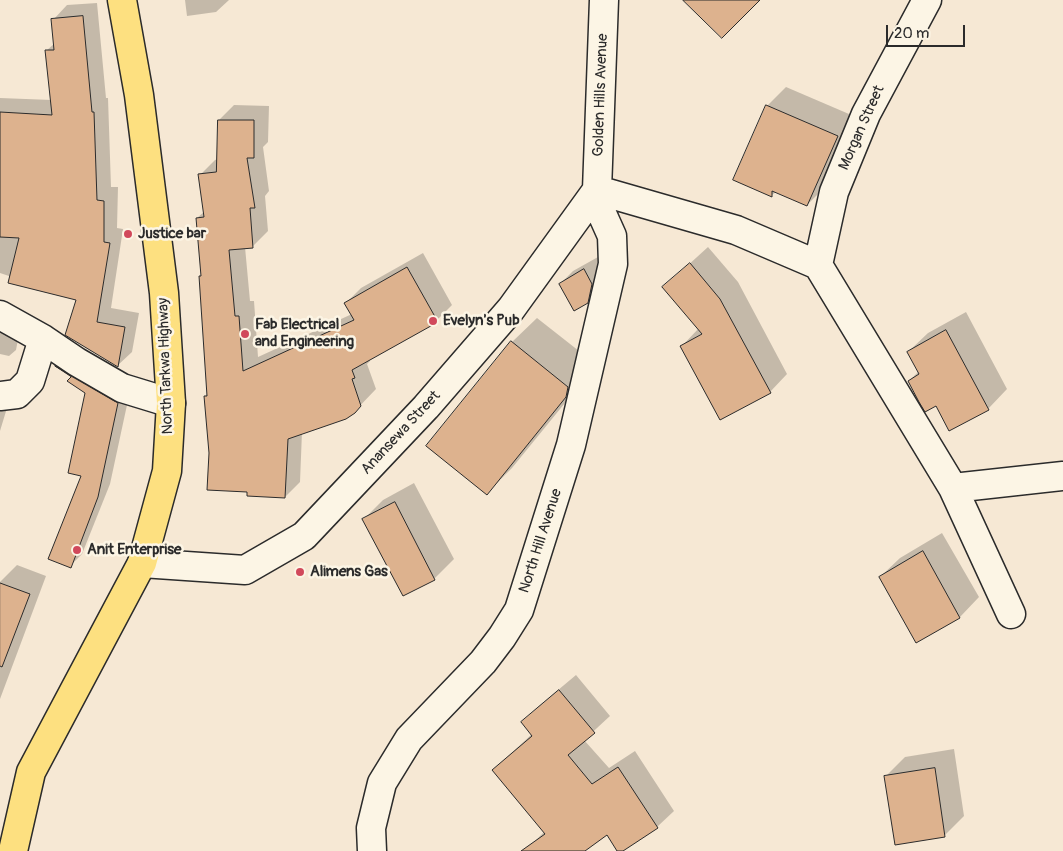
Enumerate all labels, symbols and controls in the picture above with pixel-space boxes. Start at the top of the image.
scale bar [888,15,967,47]
text: 20 m [894,24,929,43]
street label: Golden Hills Avenue [590,33,612,157]
street label: Morgan Street [835,83,889,173]
place label: Justice bar [138,225,206,243]
marker: Justice bar [122,228,134,240]
street label: North Tarkwa Highway [155,297,177,435]
place label: Evelyn's Pub [443,312,520,330]
marker: Evelyn's Pub [427,315,439,327]
place label: Fab Electrical and Engineering [255,316,354,351]
marker: Fab Electrical and Engineering [239,328,251,340]
street label: Anansewa Street [358,387,444,479]
street label: North Hill Avenue [516,487,566,595]
place label: Anit Enterprise [87,541,181,559]
marker: Anit Enterprise [71,544,83,556]
place label: Alimens Gas [310,563,388,581]
marker: Alimens Gas [294,566,306,578]

